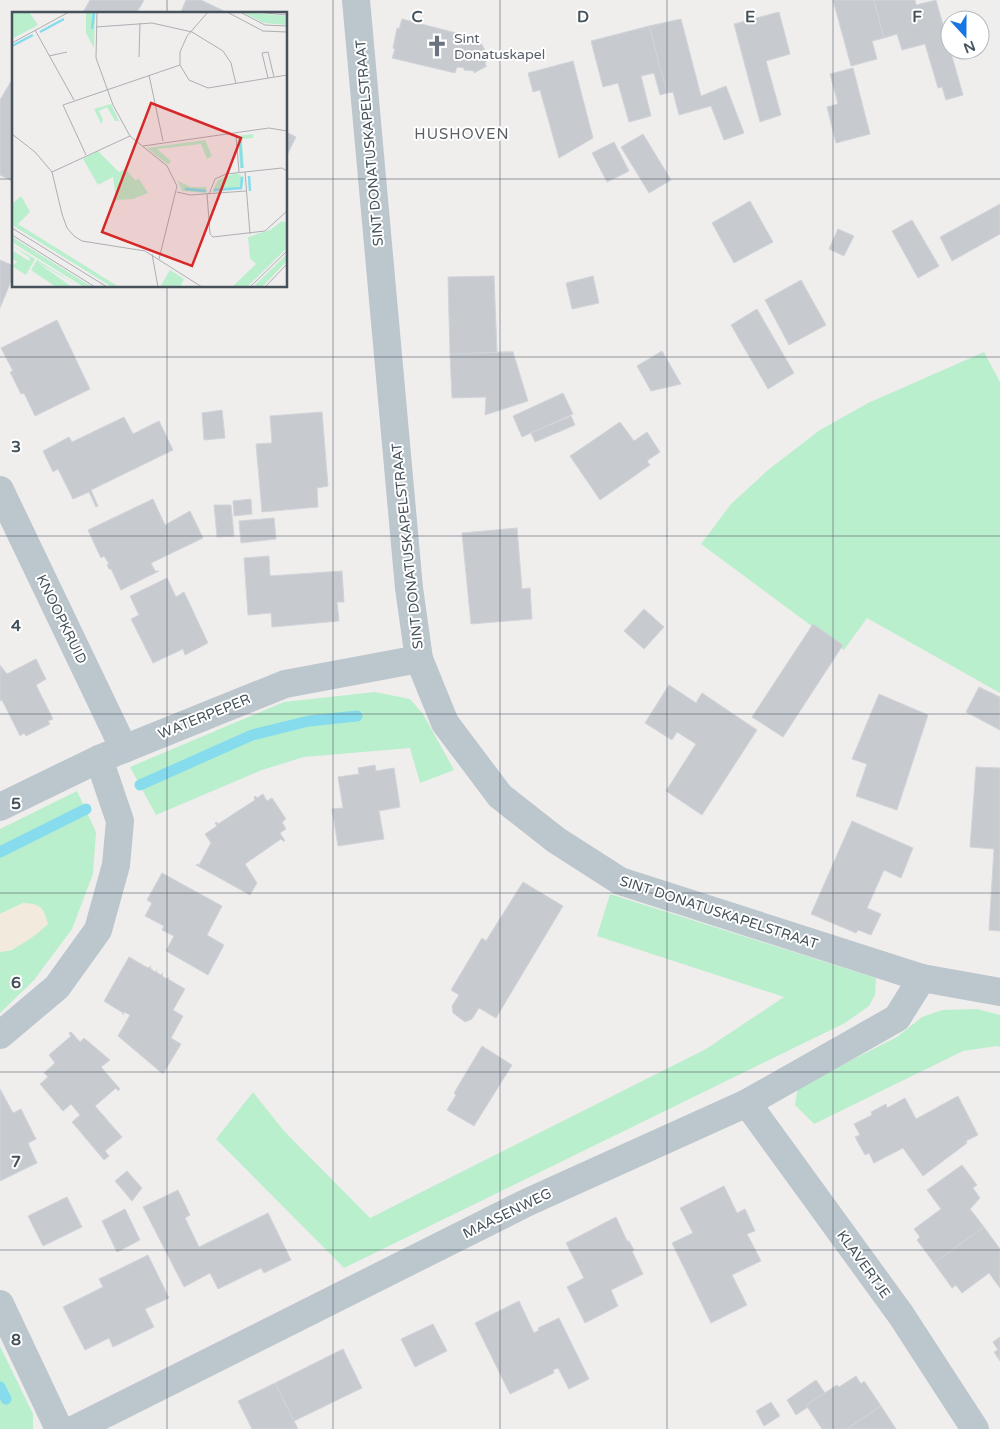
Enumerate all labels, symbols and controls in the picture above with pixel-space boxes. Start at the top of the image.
text: C [411,7,423,27]
text: D [577,7,589,27]
text: E [745,7,755,27]
text: F [912,7,922,27]
north arrow [940,10,990,60]
inset map [12,12,288,288]
place label: Sint Donatuskapel [454,30,545,63]
church icon: Sint Donatuskapel [424,33,450,59]
text: N [961,37,978,57]
street label: SINT DONATUSKAPELSTRAAT [352,38,387,247]
district label: HUSHOVEN [414,125,510,143]
text: 3 [11,437,21,457]
street label: SINT DONATUSKAPELSTRAAT [388,442,427,650]
street label: KNOOPKRUID [33,572,91,667]
text: 4 [11,616,21,636]
street label: WATERPEPER [156,690,253,743]
text: 5 [11,794,21,814]
street label: SINT DONATUSKAPELSTRAAT [618,872,820,953]
text: 6 [11,973,21,993]
text: 7 [11,1152,21,1172]
street label: MAASENWEG [460,1185,554,1242]
street label: KLAVERTJE [833,1227,894,1302]
text: 8 [11,1330,21,1350]

